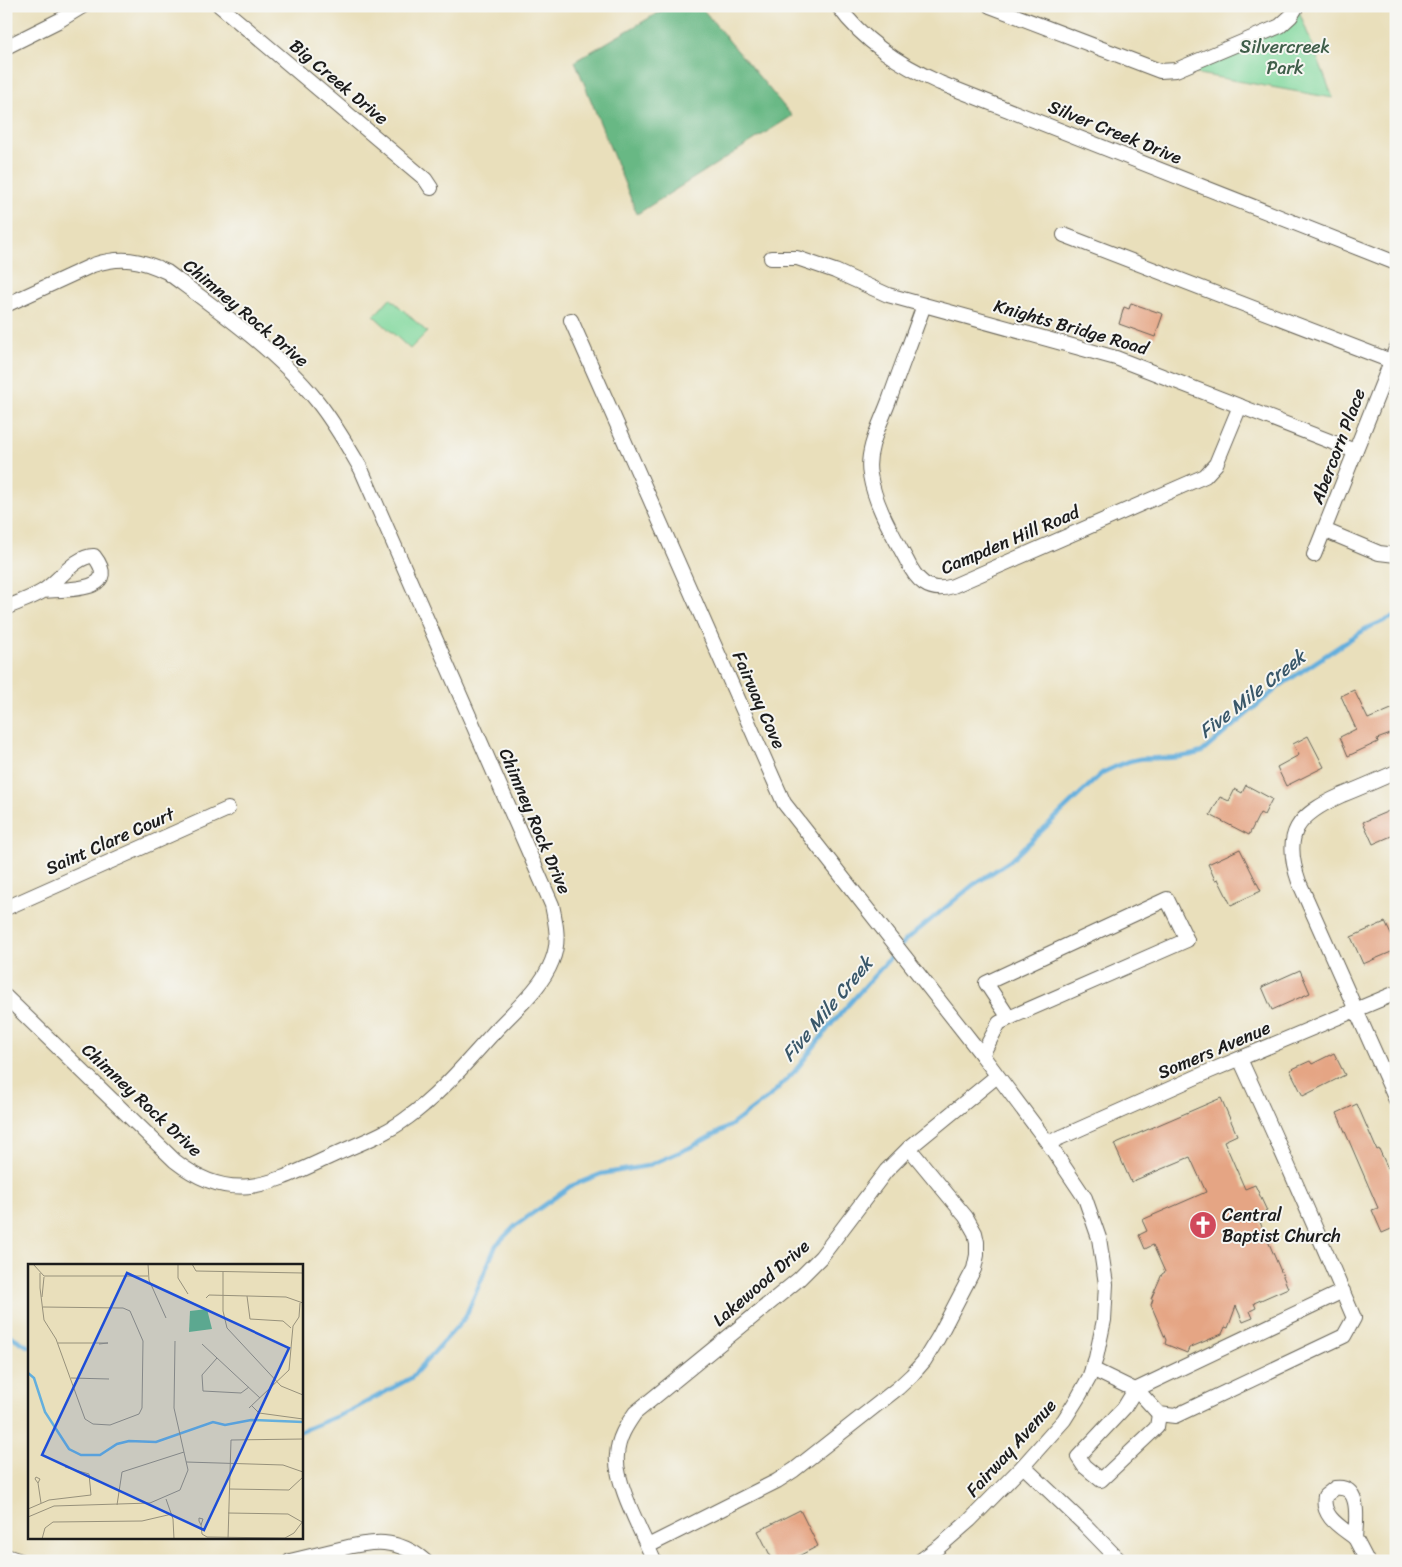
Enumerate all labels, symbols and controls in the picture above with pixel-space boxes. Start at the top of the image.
street label: Big Creek Drive [282,31,396,133]
park label: Silvercreek Park [1240,31,1330,84]
street label: Silver Creek Drive [1043,91,1187,174]
street label: Chimney Rock Drive [176,251,316,375]
street label: Knights Bridge Road [990,290,1154,365]
street label: Abercorn Place [1301,384,1375,509]
street label: Campden Hill Road [936,496,1086,584]
water label: Five Mile Creek [1191,640,1315,747]
street label: Fairway Cove [723,646,795,754]
street label: Chimney Rock Drive [490,743,580,899]
street label: Saint Clare Court [40,798,180,884]
water label: Five Mile Creek [773,947,883,1069]
street label: Somers Avenue [1152,1012,1276,1088]
street label: Chimney Rock Drive [74,1035,210,1165]
place label: Central Baptist Church [1222,1199,1341,1252]
church icon: Central Baptist Church [1188,1210,1218,1240]
street label: Lakewood Drive [705,1231,817,1335]
inset map [28,1264,302,1540]
street label: Fairway Avenue [958,1391,1065,1505]

